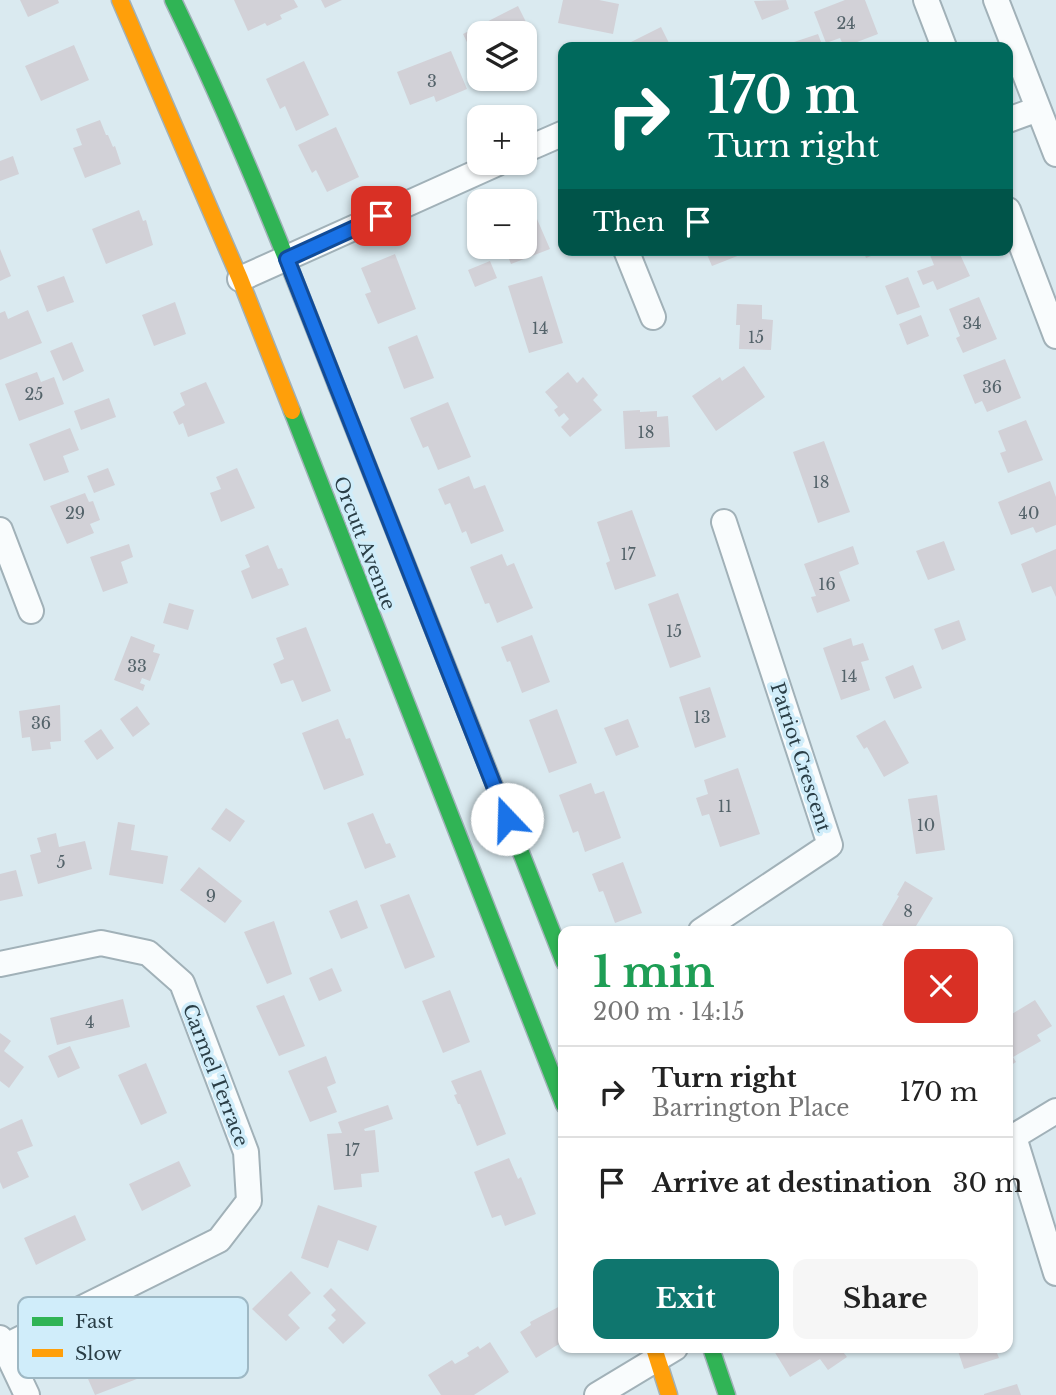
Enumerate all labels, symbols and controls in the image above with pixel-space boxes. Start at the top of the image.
house number: 24 [836,13,856,33]
map controls [467,21,537,259]
button: layers [467,21,537,91]
text: 170 m [708,65,859,126]
icon: right [593,70,684,161]
house number: 3 [427,71,437,91]
button: + [467,105,537,175]
text: Turn right [708,126,879,166]
pin [351,186,411,246]
button: − [467,189,537,259]
icon: arrive [362,197,400,235]
icon: arrive [679,203,717,241]
text: Then [593,206,665,238]
house number: 34 [962,313,982,333]
house number: 14 [532,318,548,338]
house number: 15 [748,327,764,347]
house number: 36 [982,377,1002,397]
house number: 25 [25,384,43,404]
house number: 18 [638,422,654,442]
house number: 18 [813,472,829,492]
street label: Orcutt Avenue [329,473,401,613]
house number: 29 [65,503,85,523]
house number: 40 [1019,503,1039,523]
house number: 17 [620,544,637,564]
house number: 16 [818,574,836,594]
house number: 15 [666,621,682,641]
house number: 33 [127,656,147,676]
house number: 14 [841,666,857,686]
street label: Patriot Crescent [765,679,836,836]
house number: 13 [694,707,711,727]
house number: 36 [31,713,51,733]
position arrow [470,782,544,856]
house number: 11 [718,796,732,816]
house number: 10 [917,815,935,835]
house number: 5 [56,852,66,872]
house number: 9 [206,886,216,906]
house number: 8 [903,901,913,921]
text: 1 min [593,946,715,998]
button: close [904,949,978,1023]
text: 200 m · 14:15 [593,998,745,1026]
street label: Carmel Terrace [178,1001,253,1150]
house number: 4 [85,1012,95,1032]
text: Turn right [652,1062,797,1094]
icon: right [593,1073,631,1111]
text: 170 m [899,1076,978,1108]
text: Barrington Place [652,1094,850,1122]
house number: 17 [344,1140,361,1160]
icon: arrive [593,1164,631,1202]
text: Arrive at destination [652,1167,932,1199]
text: 30 m [953,1167,1022,1199]
button: Exit [593,1259,779,1339]
button: Share [793,1259,978,1339]
legend [18,1297,248,1378]
text: Fast [75,1310,114,1333]
text: Slow [75,1342,122,1365]

